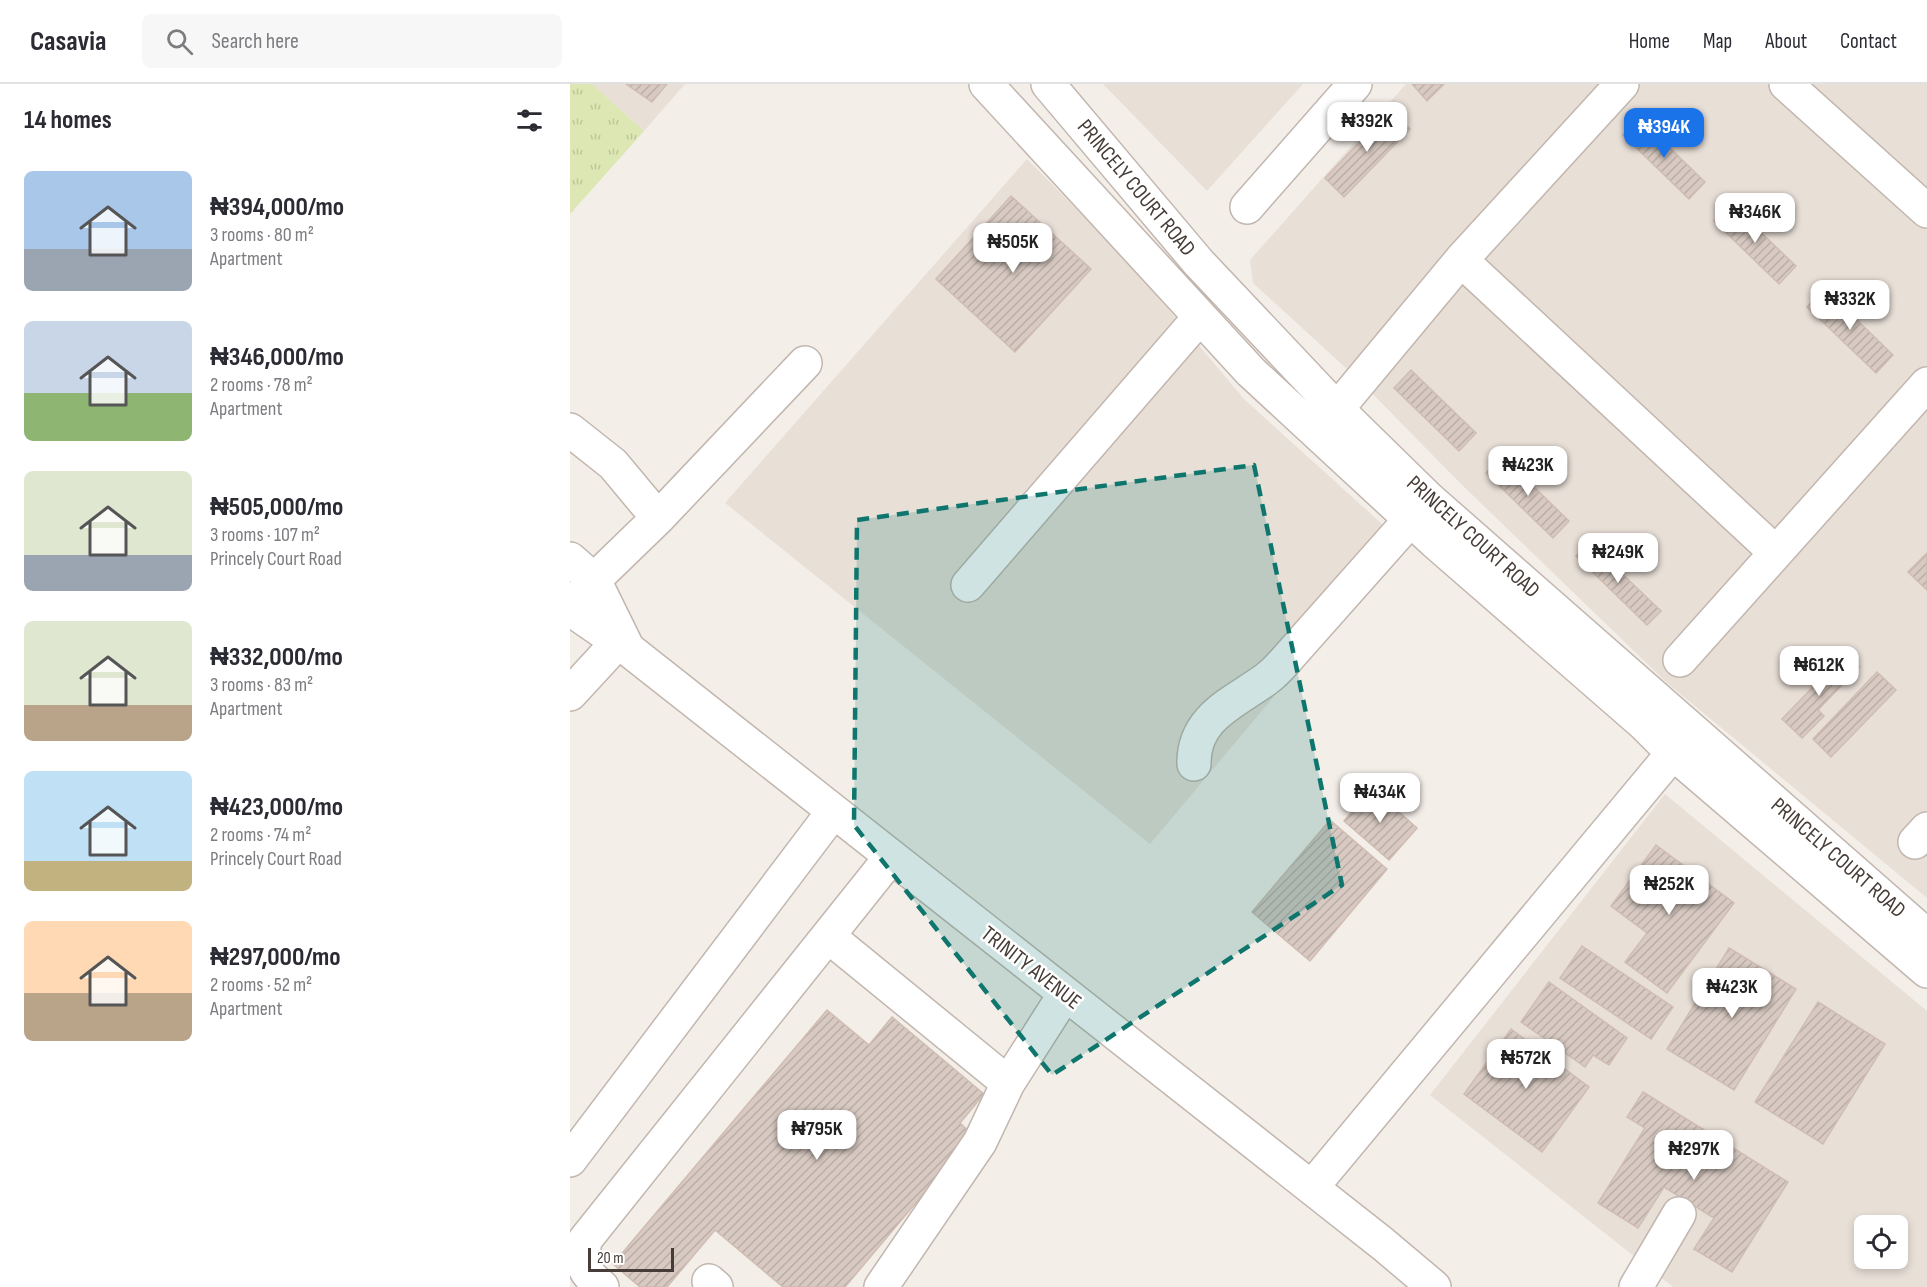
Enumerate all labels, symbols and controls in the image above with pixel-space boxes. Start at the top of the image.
search box [142,14,562,68]
text: Casavia [30,25,106,58]
icon: search [163,25,196,58]
text: Search here [211,28,299,55]
text: Home [1629,29,1670,54]
text: Map [1703,29,1732,54]
text: About [1765,29,1807,54]
text: Contact [1840,29,1897,54]
pin: ₦392K [1325,102,1409,153]
icon: filters [513,104,546,137]
text: 14 homes [24,105,112,136]
pin: ₦394K [1622,108,1706,159]
text: ₦392K [1341,109,1393,133]
street label: PRINCELY COURT ROAD [1071,114,1201,262]
text: ₦394K [1638,115,1690,139]
text: ₦394,000/mo [210,192,344,223]
pin: ₦346K [1713,193,1797,244]
icon: home [72,195,144,267]
text: ₦346K [1729,200,1781,224]
text: 3 rooms · 80 m² [210,223,314,247]
pin: ₦505K [971,223,1055,274]
text: ₦505K [987,230,1039,254]
text: Apartment [210,247,283,271]
pin: ₦332K [1808,280,1892,331]
text: ₦332K [1824,287,1876,311]
text: ₦346,000/mo [210,342,344,373]
icon: home [72,345,144,417]
text: 2 rooms · 78 m² [210,373,313,397]
text: Apartment [210,397,283,421]
pin: ₦423K [1486,446,1570,497]
text: ₦423K [1502,453,1554,477]
street label: PRINCELY COURT ROAD [1401,470,1545,604]
text: ₦505,000/mo [210,492,343,523]
icon: home [72,495,144,567]
text: 3 rooms · 107 m² [210,523,320,547]
pin: ₦249K [1576,533,1660,584]
text: ₦249K [1592,540,1644,564]
text: Princely Court Road [210,547,342,571]
text: ₦332,000/mo [210,642,343,673]
icon: home [72,645,144,717]
pin: ₦612K [1777,646,1861,697]
text: ₦612K [1794,653,1844,677]
text: 3 rooms · 83 m² [210,673,313,697]
text: Apartment [210,697,283,721]
pin: ₦434K [1338,773,1422,824]
text: ₦434K [1354,780,1406,804]
text: ₦423,000/mo [210,792,343,823]
street label: PRINCELY COURT ROAD [1765,792,1911,924]
icon: home [72,795,144,867]
text: 2 rooms · 74 m² [210,823,311,847]
text: Princely Court Road [210,847,342,871]
pin: ₦252K [1627,865,1711,916]
text: ₦252K [1644,872,1694,896]
street label: TRINITY AVENUE [976,921,1086,1015]
text: ₦297,000/mo [210,942,341,973]
icon: home [72,945,144,1017]
pin: ₦423K [1690,968,1774,1019]
text: 2 rooms · 52 m² [210,973,312,997]
text: ₦423K [1706,975,1758,999]
text: Apartment [210,997,283,1021]
pin: ₦572K [1484,1039,1568,1090]
text: ₦572K [1501,1046,1551,1070]
pin: ₦795K [775,1110,859,1161]
text: ₦795K [791,1117,843,1141]
pin: ₦297K [1652,1130,1736,1181]
text: ₦297K [1668,1137,1720,1161]
map controls [1854,1215,1908,1269]
button: locate [1854,1215,1908,1269]
scale bar [588,1245,674,1272]
text: 20 m [597,1249,624,1268]

